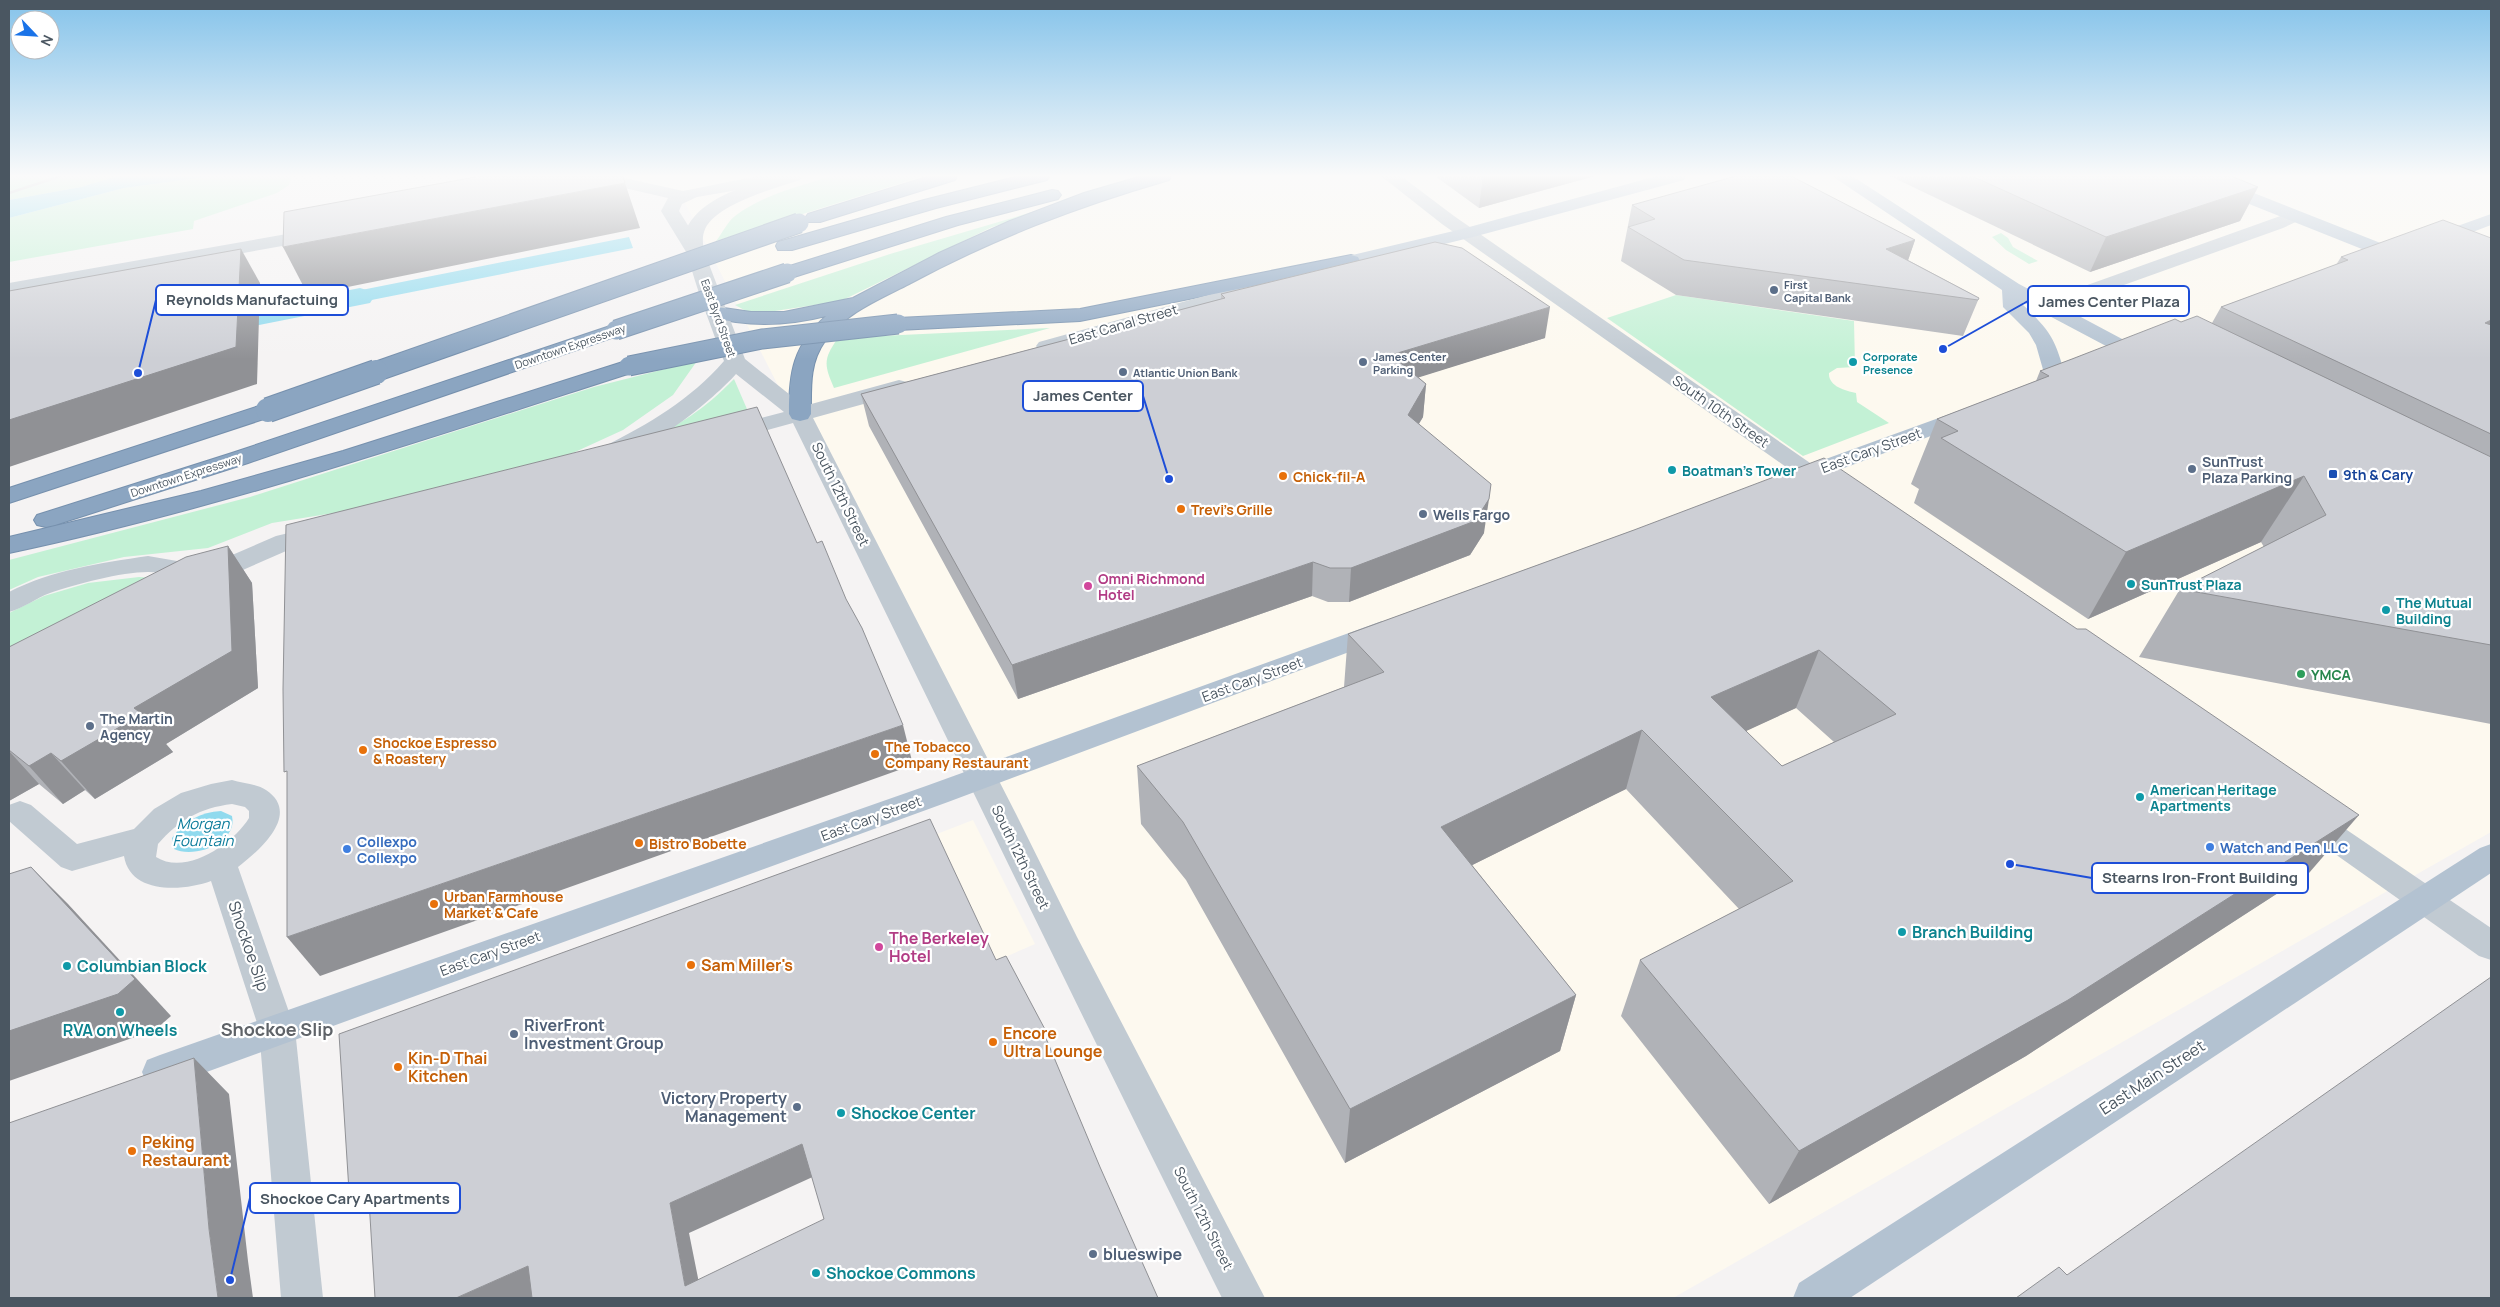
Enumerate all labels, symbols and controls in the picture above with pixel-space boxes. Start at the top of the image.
north arrow [10,10,60,60]
text: N [36,32,58,49]
street label: East Byrd Street [698,277,740,359]
place label: First Capital Bank [1784,277,1852,305]
marker: First Capital Bank [1768,284,1780,296]
callout: Reynolds Manufactuing [156,285,348,315]
callout: James Center Plaza [2028,286,2189,316]
text: Reynolds Manufactuing [166,289,338,310]
text: James Center Plaza [2038,291,2180,312]
street label: East Canal Street [1066,299,1180,349]
street label: Downtown Expressway [513,320,628,372]
place label: James Center Parking [1373,349,1447,377]
place label: Corporate Presence [1863,349,1918,377]
marker: James Center Parking [1357,356,1369,368]
marker: Corporate Presence [1847,356,1859,368]
place label: Atlantic Union Bank [1133,365,1239,380]
marker: Atlantic Union Bank [1117,366,1129,378]
street label: South 10th Street [1669,371,1773,452]
callout: James Center [1023,381,1143,411]
text: James Center [1033,385,1133,406]
street label: East Cary Street [1818,423,1924,477]
street label: South 12th Street [808,439,875,549]
street label: Downtown Expressway [128,450,244,500]
place label: SunTrust Plaza Parking [2202,452,2292,487]
place label: Boatman's Tower [1682,461,1797,480]
marker: SunTrust Plaza Parking [2186,463,2198,475]
marker: Boatman's Tower [1666,464,1678,476]
place label: 9th & Cary [2343,465,2413,484]
place label: Chick-fil-A [1293,467,1366,486]
marker: 9th & Cary [2327,468,2339,480]
marker: Chick-fil-A [1277,470,1289,482]
place label: Trevi's Grille [1191,500,1273,519]
marker: Trevi's Grille [1175,503,1187,515]
place label: Wells Fargo [1433,505,1511,524]
marker: Wells Fargo [1417,508,1429,520]
place label: Omni Richmond Hotel [1098,569,1205,604]
place label: SunTrust Plaza [2141,575,2242,594]
marker: SunTrust Plaza [2125,578,2137,590]
marker: Omni Richmond Hotel [1082,580,1094,592]
place label: The Mutual Building [2396,593,2472,628]
marker: The Mutual Building [2380,604,2392,616]
street label: East Cary Street [1199,652,1305,706]
place label: YMCA [2311,665,2352,684]
marker: YMCA [2295,668,2307,680]
place label: The Martin Agency [100,709,173,744]
marker: The Martin Agency [84,720,96,732]
place label: Shockoe Espresso & Roastery [373,733,497,768]
place label: The Tobacco Company Restaurant [885,737,1029,772]
marker: Shockoe Espresso & Roastery [357,744,369,756]
marker: The Tobacco Company Restaurant [869,748,881,760]
place label: American Heritage Apartments [2150,780,2277,815]
street label: East Cary Street [818,791,924,845]
marker: American Heritage Apartments [2134,791,2146,803]
street label: South 12th Street [988,802,1055,912]
water label: Morgan Fountain [173,813,234,851]
place label: Collexpo Collexpo [357,832,417,867]
place label: Bistro Bobette [649,834,747,853]
marker: Bistro Bobette [633,837,645,849]
place label: Watch and Pen LLC [2220,838,2348,857]
marker: Watch and Pen LLC [2204,841,2216,853]
marker: Collexpo Collexpo [341,843,353,855]
callout: Stearns Iron-Front Building [2092,863,2308,893]
text: Stearns Iron-Front Building [2102,867,2298,888]
place label: Urban Farmhouse Market & Cafe [444,887,563,922]
street label: Shockoe Slip [223,898,275,994]
marker: Urban Farmhouse Market & Cafe [428,898,440,910]
place label: Branch Building [1912,921,2033,943]
street label: East Cary Street [437,926,543,980]
marker: Branch Building [1896,926,1908,938]
place label: The Berkeley Hotel [889,927,989,967]
marker: The Berkeley Hotel [873,941,885,953]
place label: Sam Miller's [701,954,793,976]
place label: Columbian Block [77,955,207,977]
marker: Sam Miller's [685,959,697,971]
marker: Columbian Block [61,960,73,972]
marker: RVA on Wheels [114,1006,126,1018]
place label: RiverFront Investment Group [524,1014,664,1054]
district label: Shockoe Slip [221,1017,333,1041]
place label: RVA on Wheels [63,1019,178,1041]
place label: Encore Ultra Lounge [1003,1022,1103,1062]
marker: RiverFront Investment Group [508,1028,520,1040]
street label: East Main Street [2095,1035,2209,1119]
marker: Encore Ultra Lounge [987,1036,999,1048]
place label: Kin-D Thai Kitchen [408,1047,487,1087]
marker: Kin-D Thai Kitchen [392,1061,404,1073]
place label: Victory Property Management [661,1087,787,1127]
marker: Victory Property Management [791,1101,803,1113]
place label: Shockoe Center [851,1102,976,1124]
marker: Shockoe Center [835,1107,847,1119]
place label: Peking Restaurant [142,1131,229,1171]
marker: Peking Restaurant [126,1145,138,1157]
street label: South 12th Street [1170,1163,1238,1273]
callout: Shockoe Cary Apartments [250,1183,460,1213]
text: Shockoe Cary Apartments [260,1188,450,1209]
place label: blueswipe [1103,1243,1183,1265]
marker: blueswipe [1087,1248,1099,1260]
place label: Shockoe Commons [826,1262,976,1284]
marker: Shockoe Commons [810,1267,822,1279]

